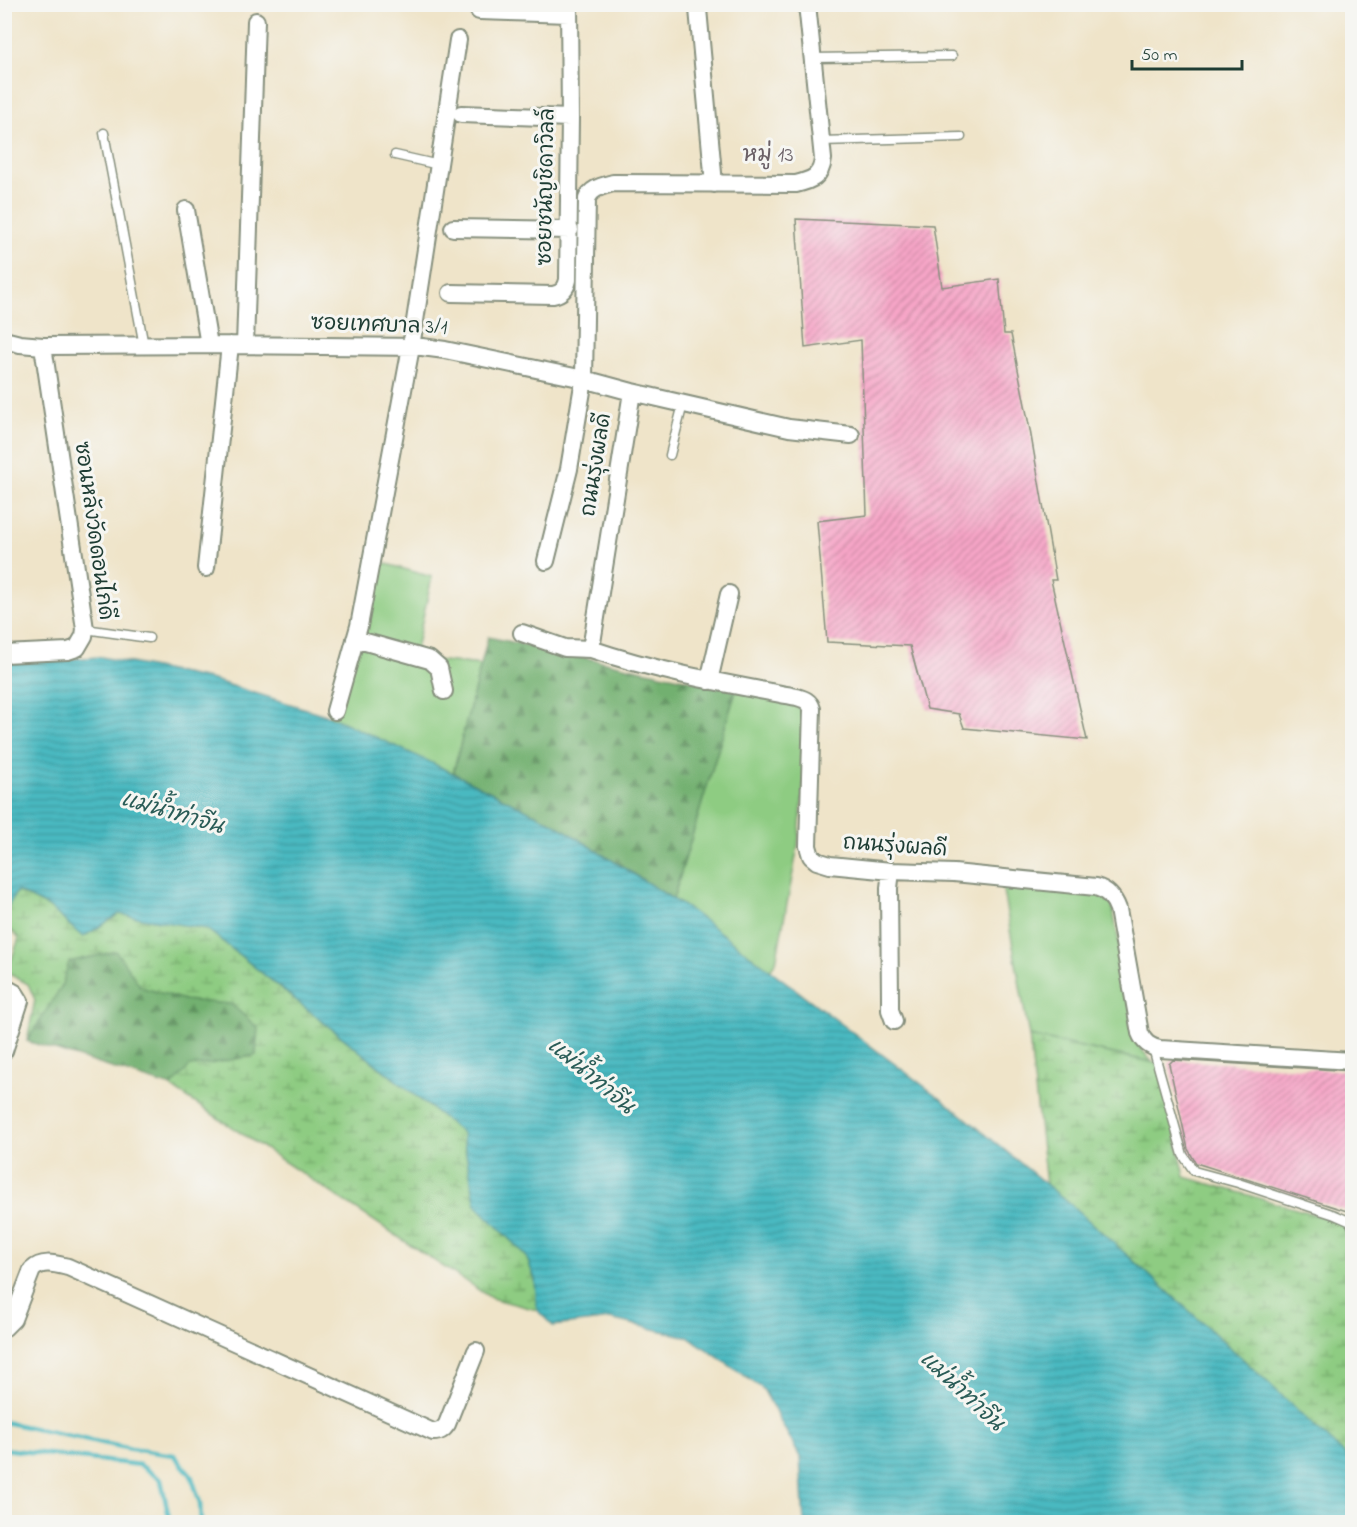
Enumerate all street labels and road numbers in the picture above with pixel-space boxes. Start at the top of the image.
street label: ซอยชนัญชิดาวิลล์ [531,108,563,266]
street label: ซอยเทศบาล 3/1 [310,309,448,343]
street label: ถนนรุ่งผลดี [574,411,620,519]
street label: ซอนหลังวัดดอนไก่ดี [66,440,120,622]
street label: ถนนรุ่งผลดี [842,828,948,866]

